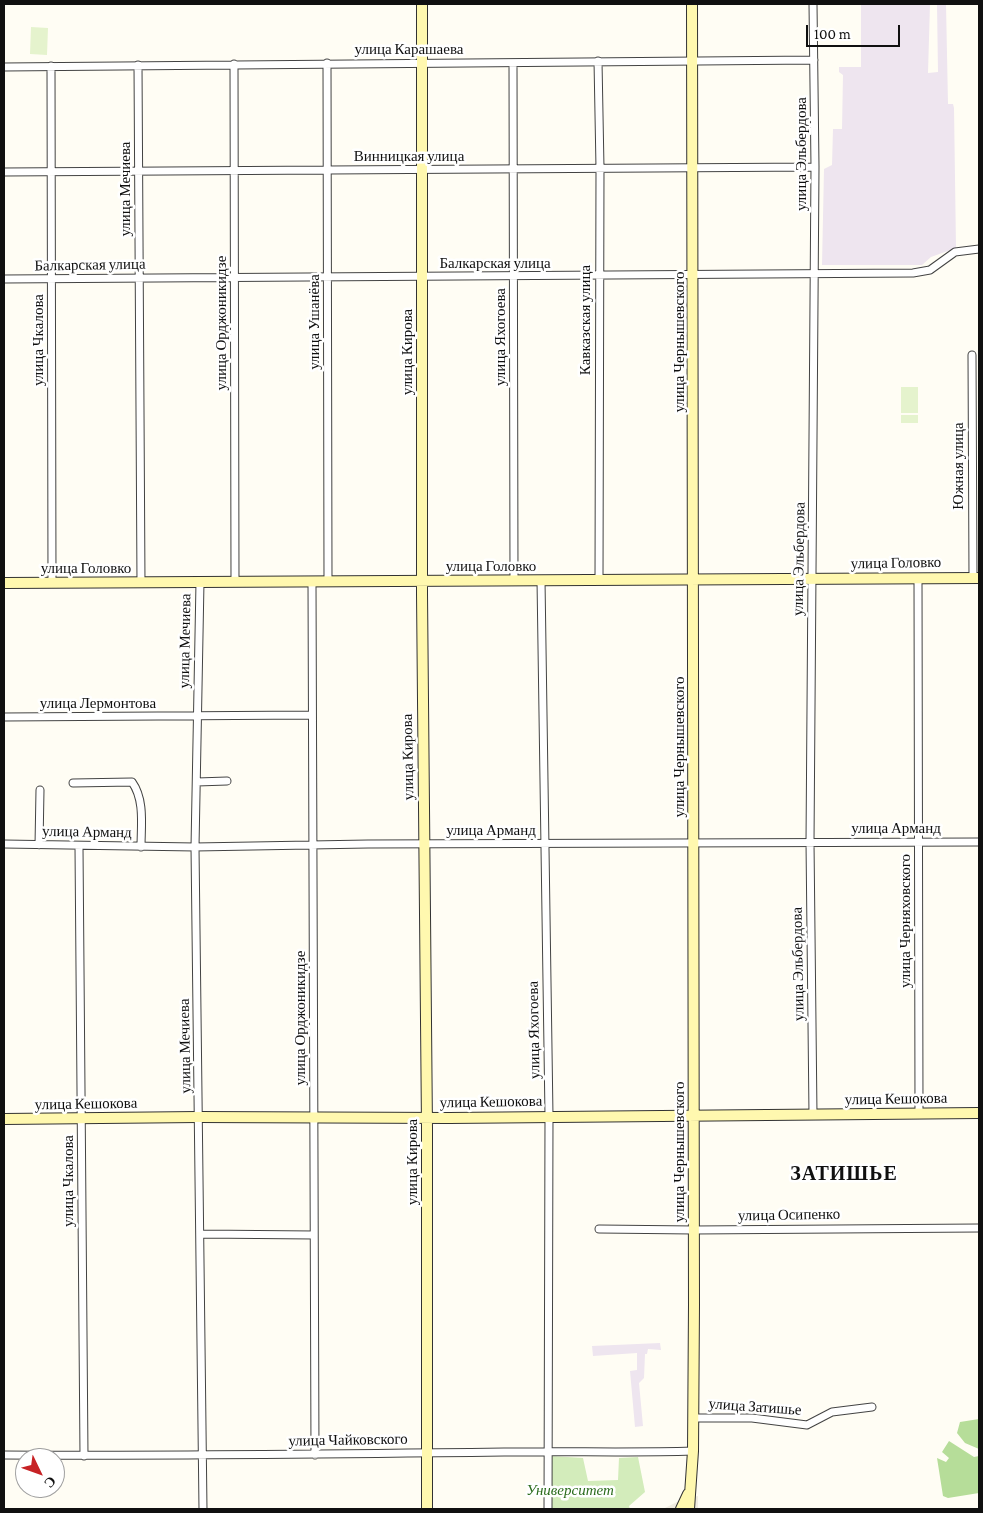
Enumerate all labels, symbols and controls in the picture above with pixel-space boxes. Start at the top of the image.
scale bar [808,15,902,47]
text: 100 m [814,26,851,42]
street label: улица Карашаева [355,40,463,58]
street label: улица Эльбердова [792,97,810,211]
street label: улица Мечиева [116,141,134,237]
street label: Винницкая улица [354,147,464,165]
street label: Балкарская улица [439,254,551,272]
street label: Балкарская улица [34,255,146,275]
street label: улица Орджоникидзе [212,256,230,390]
street label: Кавказская улица [576,265,594,375]
street label: улица Чернышевского [670,271,688,413]
street label: улица Ушанёва [305,274,323,370]
street label: улица Яхогоева [491,288,509,386]
street label: улица Чкалова [29,294,47,386]
street label: улица Кирова [398,309,416,395]
street label: Южная улица [949,422,967,510]
street label: улица Эльбердова [789,502,809,616]
street label: улица Головко [851,553,941,573]
street label: улица Головко [446,557,536,575]
street label: улица Головко [41,559,131,577]
street label: улица Мечиева [175,593,195,689]
street label: улица Чернышевского [670,676,688,818]
street label: улица Лермонтова [40,694,156,712]
street label: улица Кирова [398,714,418,800]
street label: улица Арманд [851,819,941,837]
street label: улица Арманд [446,821,536,839]
street label: улица Арманд [42,822,132,842]
street label: улица Черняховского [896,854,914,988]
street label: улица Эльбердова [788,907,808,1021]
street label: улица Орджоникидзе [291,951,309,1085]
street label: улица Яхогоева [524,981,544,1079]
street label: улица Мечиева [175,998,195,1094]
street label: улица Чернышевского [670,1081,688,1223]
street label: улица Кешокова [845,1089,947,1109]
street label: улица Кешокова [440,1092,542,1112]
street label: улица Кешокова [35,1094,137,1114]
street label: улица Кирова [403,1119,421,1205]
street label: улица Чкалова [59,1135,77,1227]
district label: ЗАТИШЬЕ [789,1162,899,1186]
street label: улица Осипенко [738,1205,840,1225]
street label: улица Затишье [708,1395,802,1419]
street label: улица Чайковского [288,1430,408,1450]
north arrow [15,1448,65,1498]
text: С [41,1473,60,1491]
park label: Университет [526,1481,614,1499]

